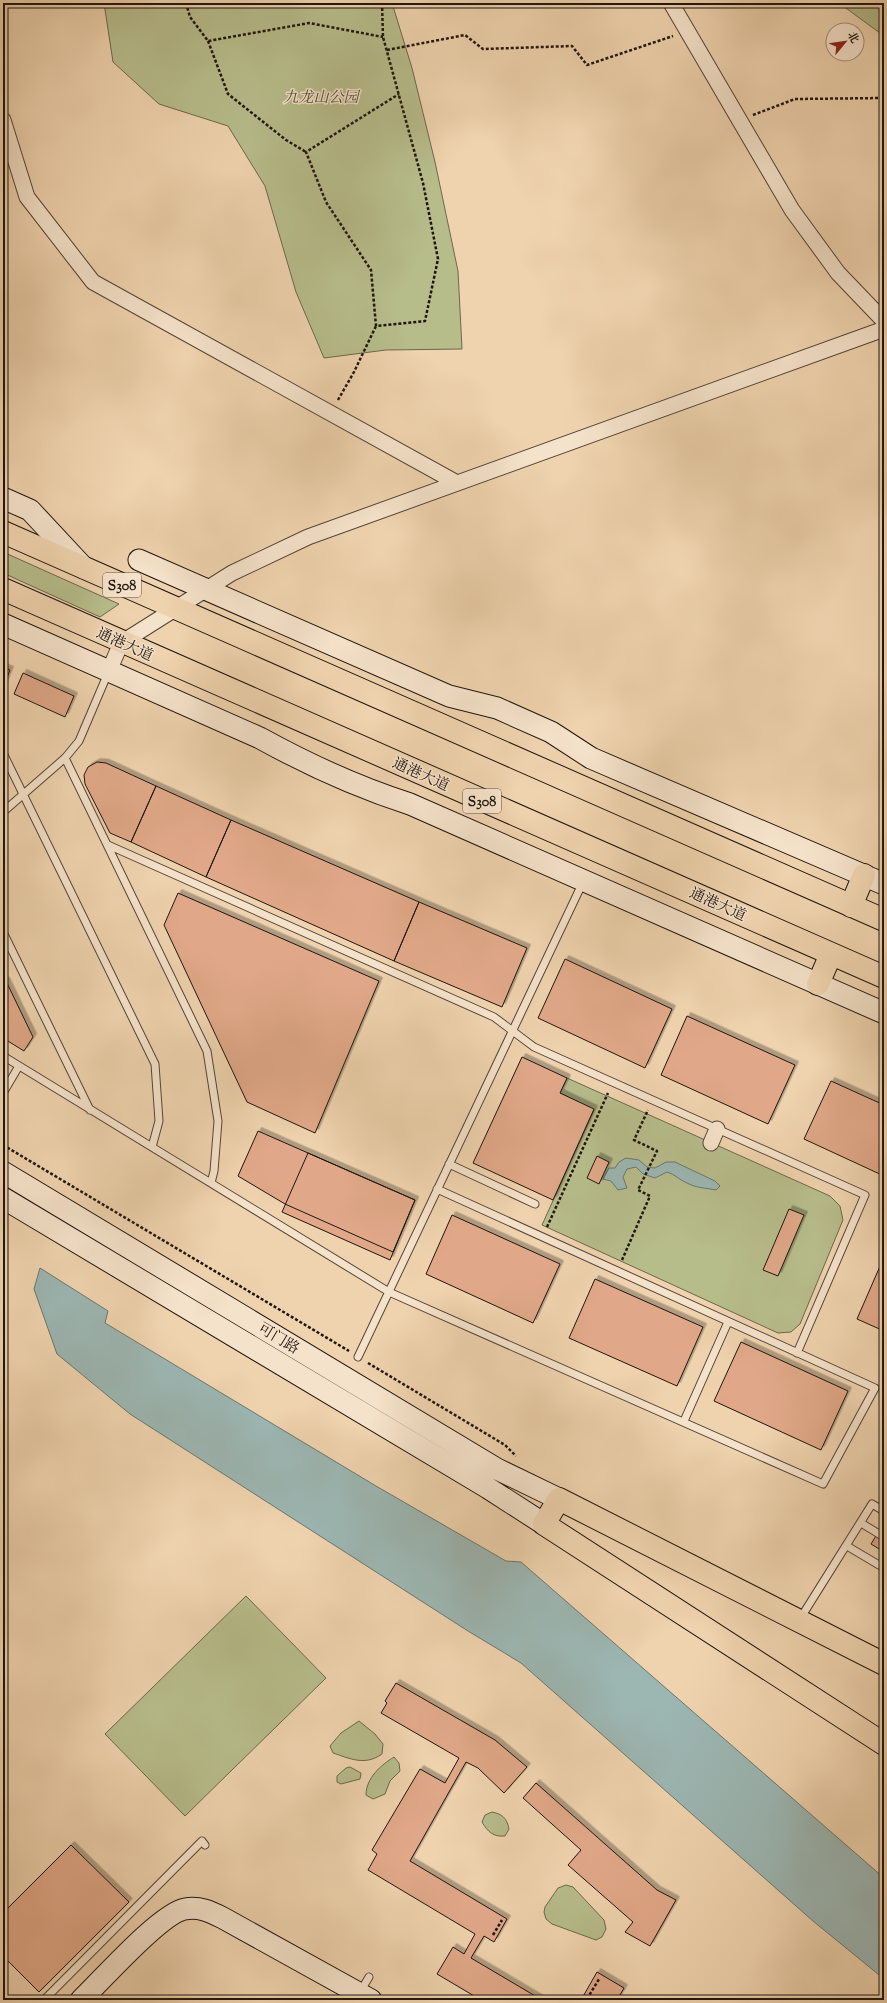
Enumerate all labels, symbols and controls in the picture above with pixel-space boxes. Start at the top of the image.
north arrow [825,22,865,62]
text: 北 [843,29,863,46]
park label: 九龙山公园 [283,88,360,109]
road number: S308 [103,573,141,597]
street label: 通港大道 [93,624,156,667]
street label: 通港大道 [389,754,452,797]
road number: S308 [463,789,501,813]
street label: 通港大道 [686,884,749,927]
street label: 可门路 [254,1319,303,1360]

